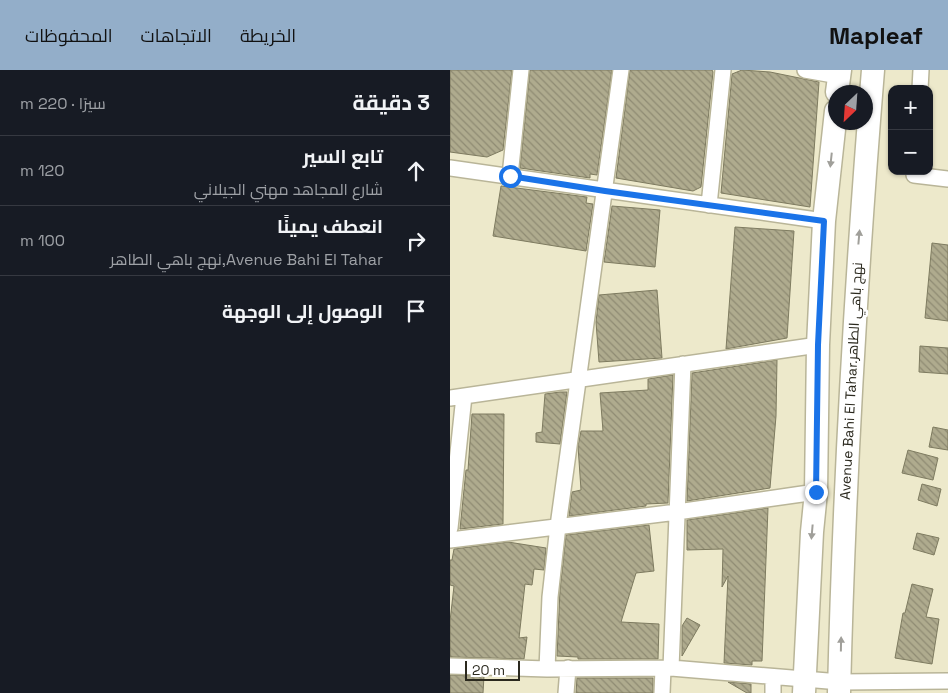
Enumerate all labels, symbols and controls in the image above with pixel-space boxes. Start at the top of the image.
text: Mapleaf [829,20,923,51]
text: المحفوظات [25,24,113,47]
text: الاتجاهات [141,24,212,47]
text: الخريطة [240,24,296,47]
north arrow [828,85,873,130]
map controls [888,85,933,175]
button: + [888,85,933,130]
text: 3 دقيقة [353,89,430,116]
text: سيرًا · 220 m [20,93,106,114]
button: − [888,130,933,175]
text: تابع السير [303,144,383,169]
one-way arrow [826,152,834,168]
icon: ahead [402,157,430,185]
text: 120 m [20,160,64,181]
route start [499,165,522,188]
text: شارع المجاهد مهني الجيلاني [194,179,383,200]
text: انعطف يمينًا [277,214,383,239]
icon: right [402,227,430,255]
one-way arrow [855,229,863,245]
text: 100 m [20,230,65,251]
text: Avenue Bahi El Tahar,نهج باهي الطاهر [110,249,383,270]
street label: Avenue Bahi El Tahar,نهج باهي الطاهر [836,262,869,500]
icon: arrive [402,297,430,325]
text: الوصول إلى الوجهة [222,299,383,324]
route end [805,481,828,504]
one-way arrow [808,524,816,540]
one-way arrow [837,636,845,652]
scale bar [465,658,520,681]
text: 20 m [472,661,505,679]

